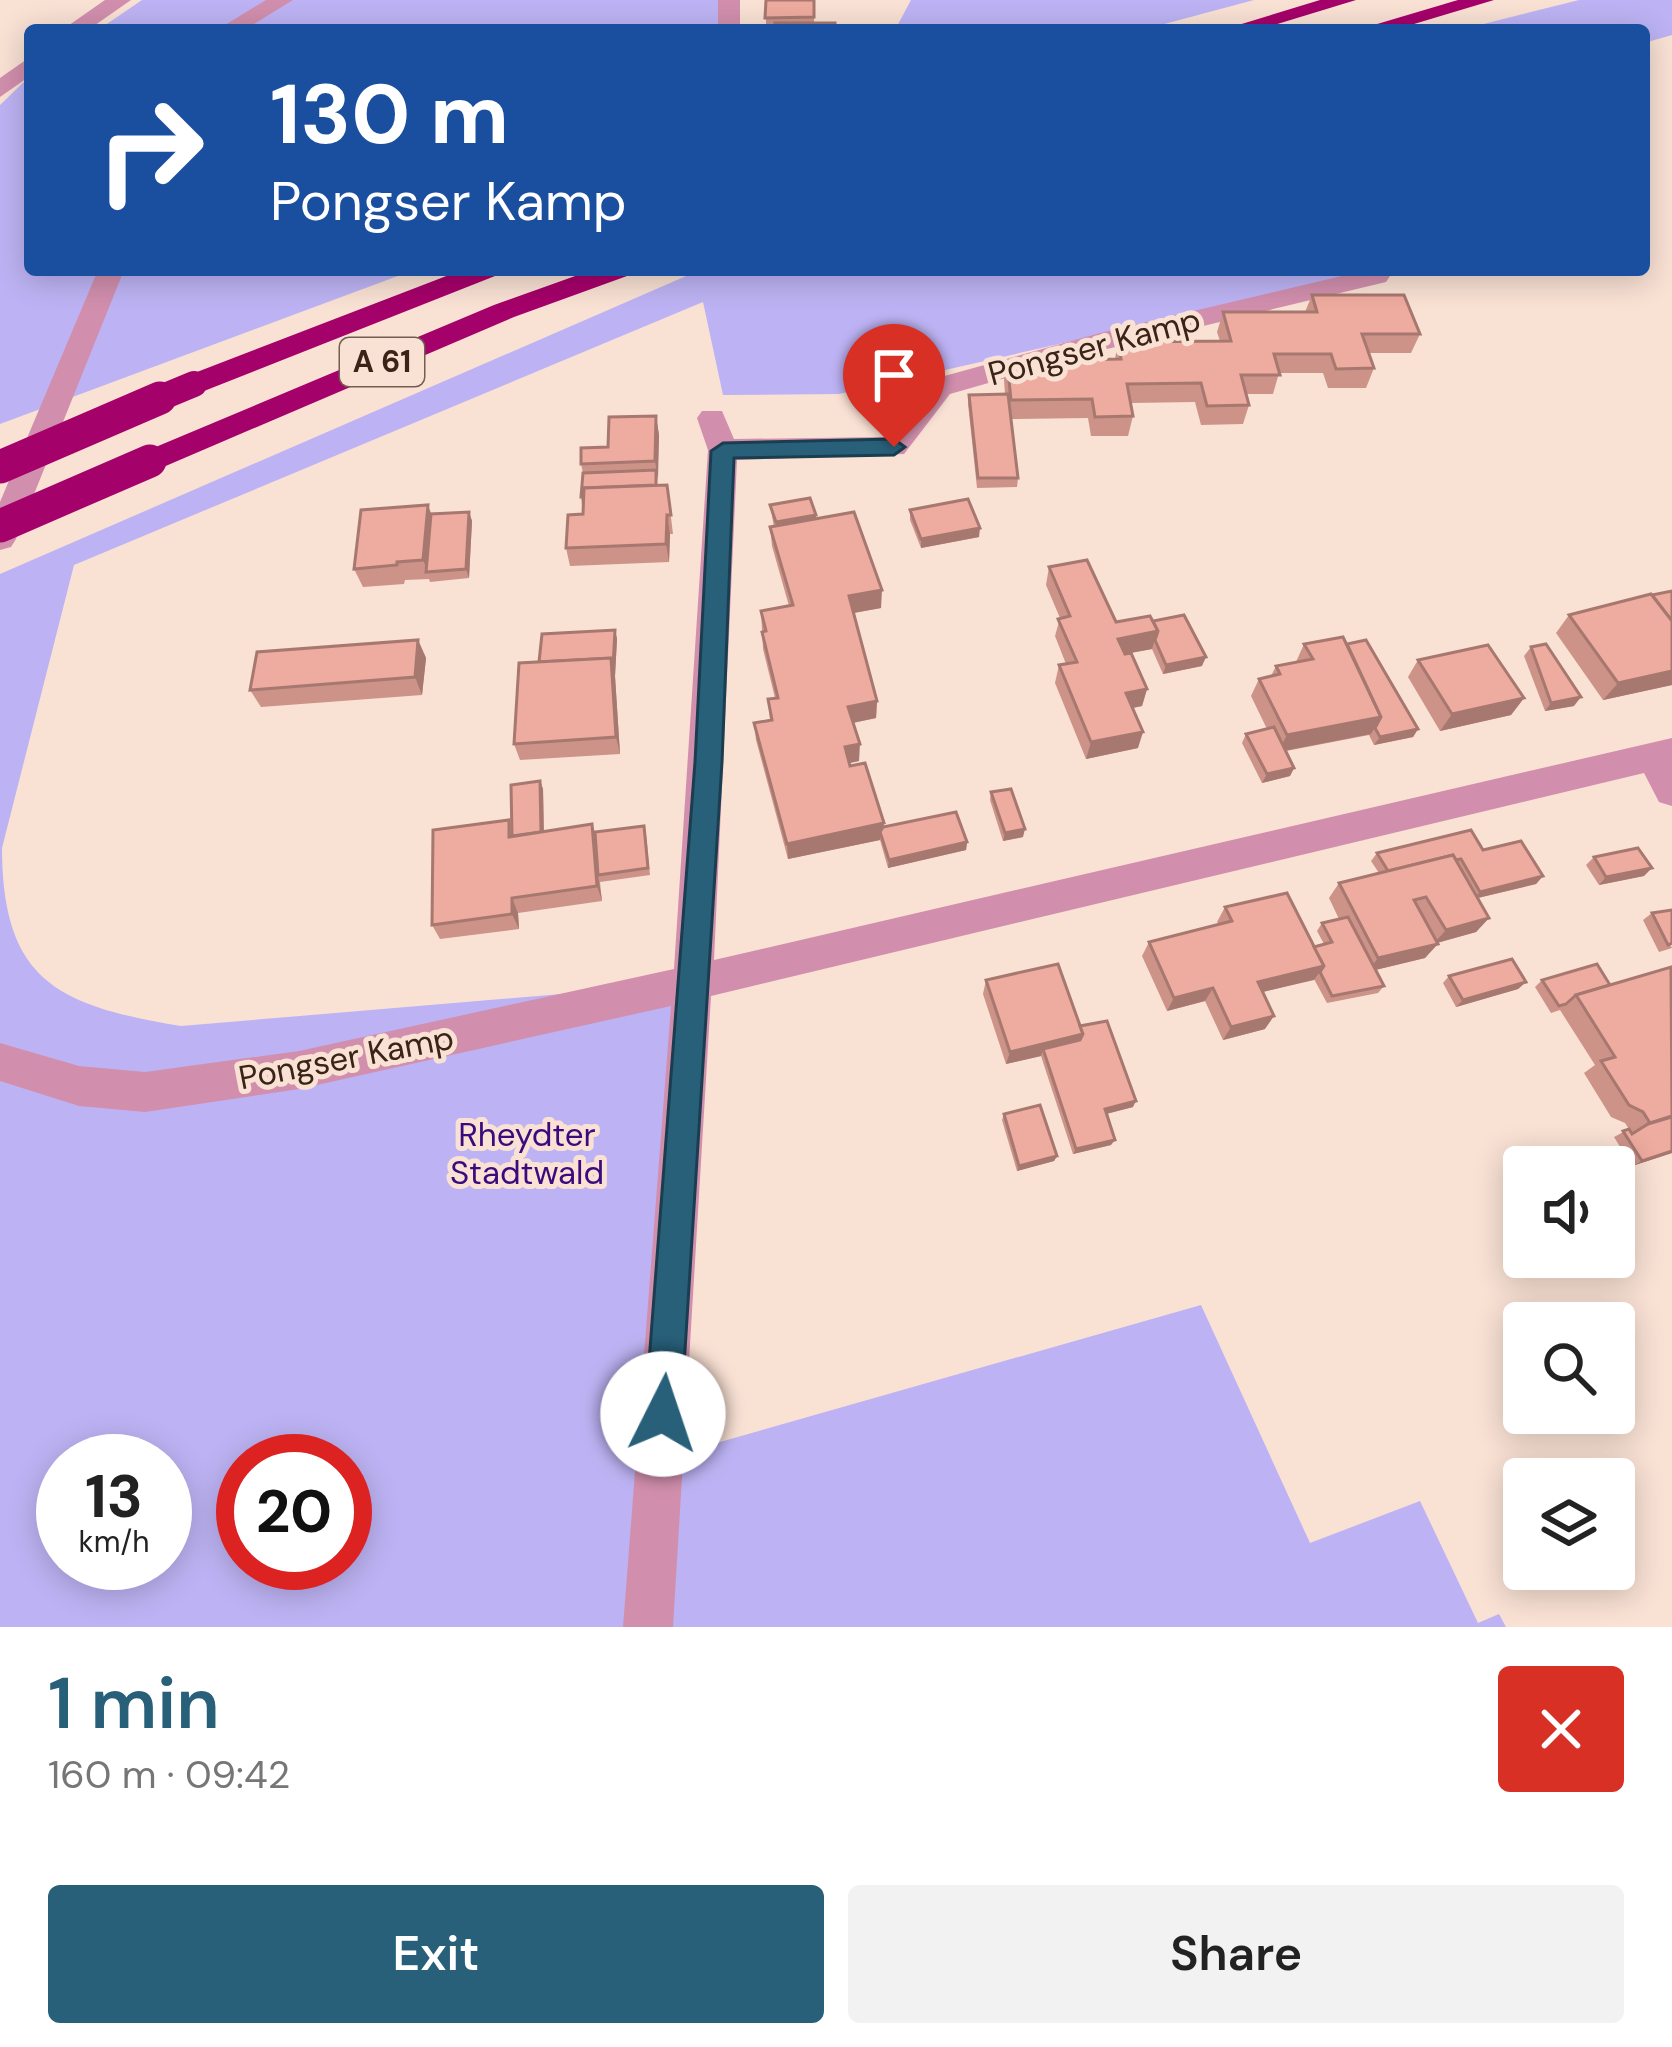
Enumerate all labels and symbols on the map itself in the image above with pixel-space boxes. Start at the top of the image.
street label: Pongser Kamp [983,298,1205,395]
pin [843,324,945,447]
road number: A 61 [340,338,424,386]
street label: Pongser Kamp [235,1016,457,1099]
park label: Rheydter Stadtwald [450,1113,604,1194]
position arrow [600,1351,726,1477]
speed limit sign: 20 [216,1434,372,1590]

